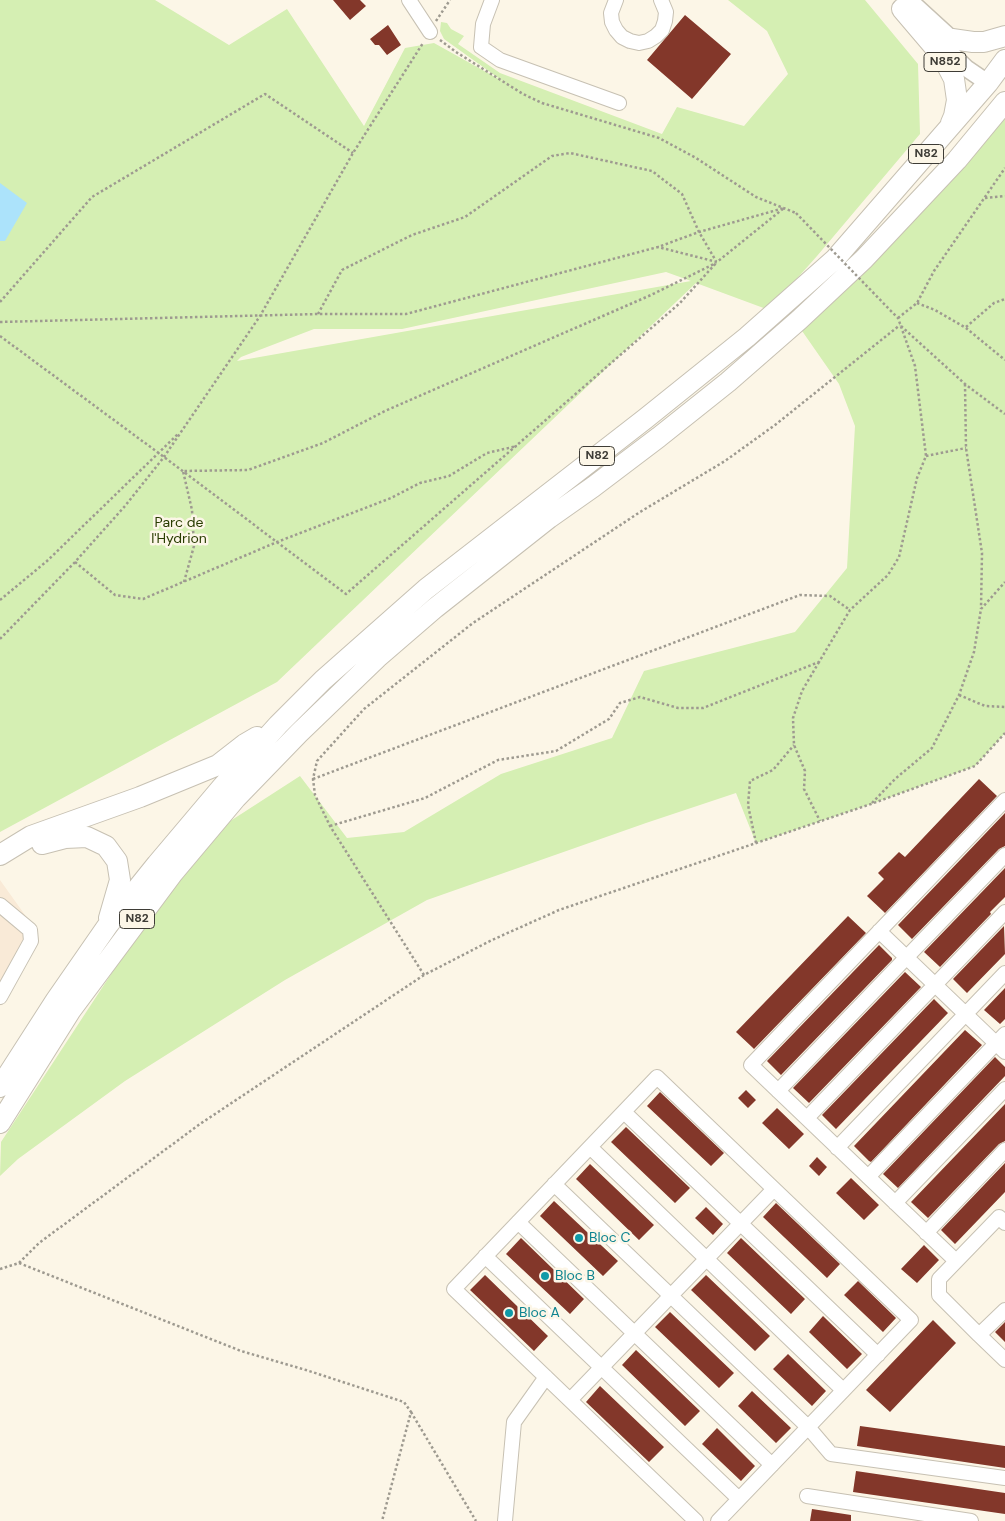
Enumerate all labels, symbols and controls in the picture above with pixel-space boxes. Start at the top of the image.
road number: N852 [924,52,966,72]
road number: N82 [908,144,944,164]
road number: N82 [580,446,614,466]
park label: Parc de l'Hydrion [151,515,207,548]
road number: N82 [120,910,154,929]
place label: Bloc C [589,1230,631,1246]
marker: Bloc C [573,1232,585,1244]
place label: Bloc B [555,1268,595,1284]
marker: Bloc B [539,1270,551,1282]
place label: Bloc A [519,1305,560,1321]
marker: Bloc A [503,1307,515,1319]

